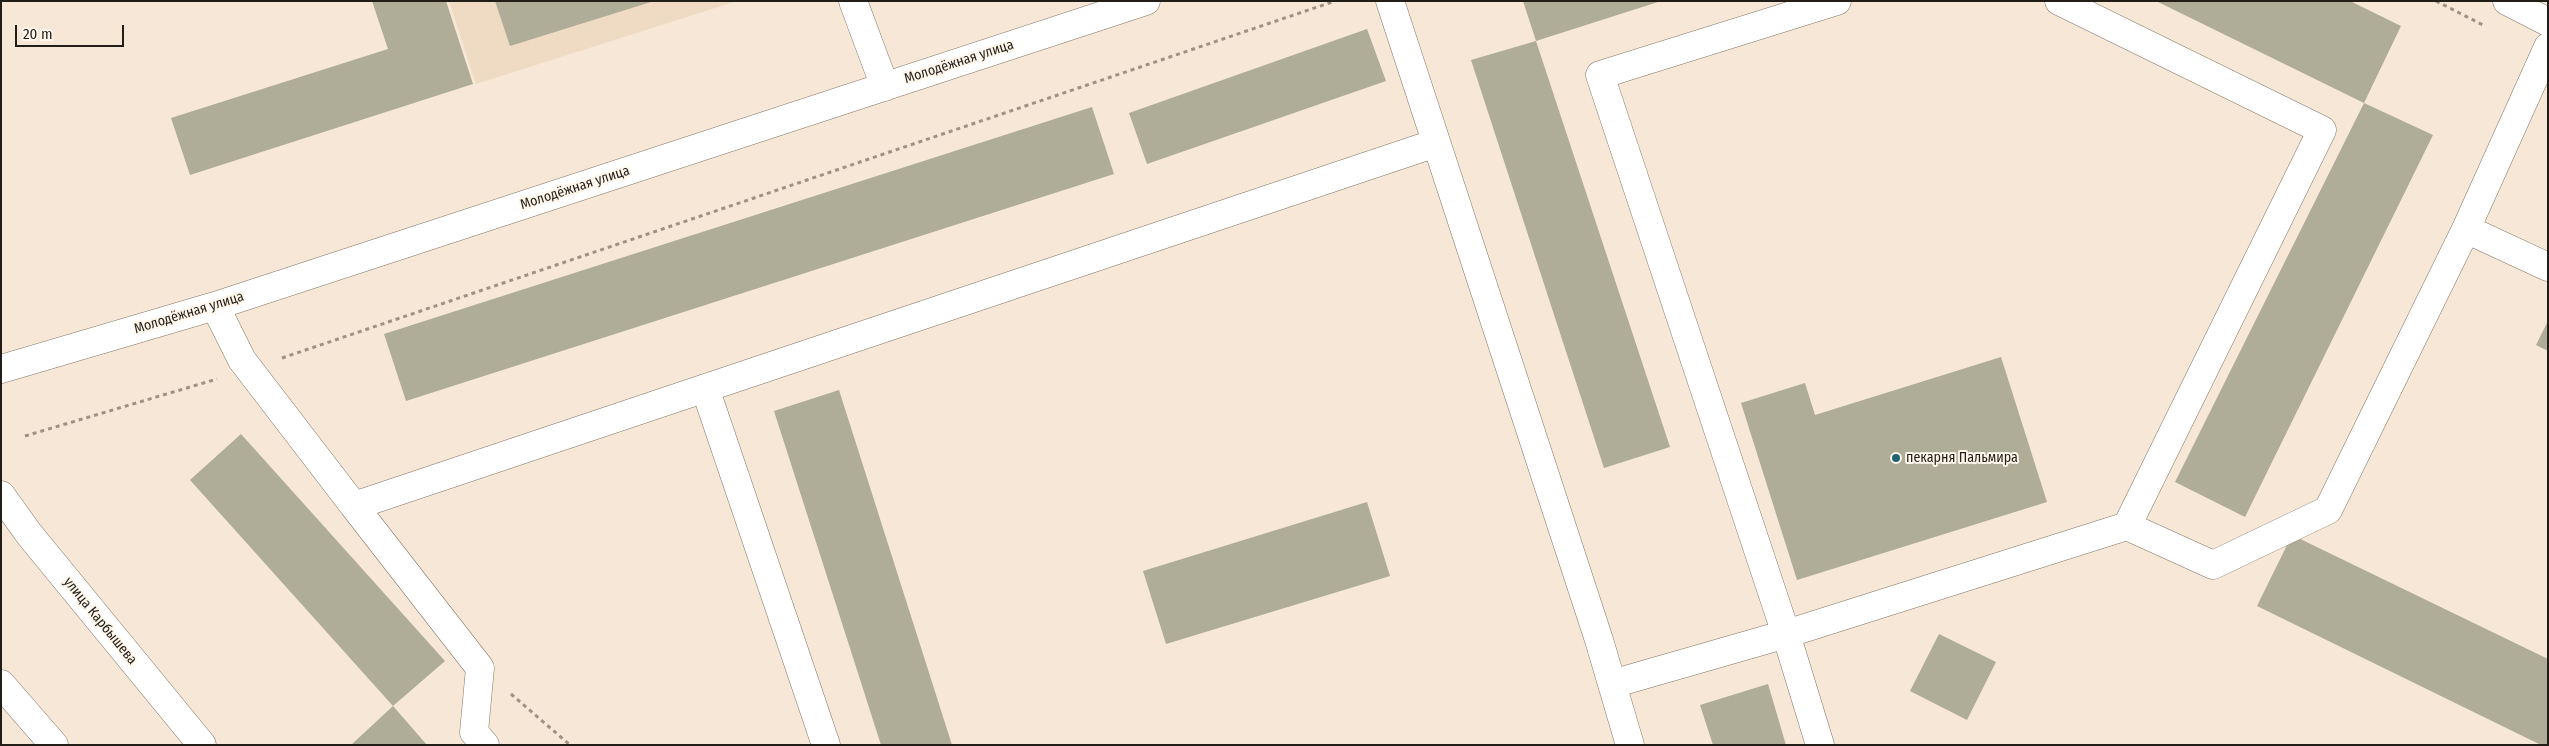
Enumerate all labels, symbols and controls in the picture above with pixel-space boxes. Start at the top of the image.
scale bar [18,15,126,47]
text: 20 m [23,25,53,43]
street label: Молодёжная улица [902,36,1016,88]
street label: Молодёжная улица [518,162,632,214]
street label: Молодёжная улица [132,288,246,338]
place label: пекарня Пальмира [1906,450,2018,466]
marker: пекарня Пальмира [1890,452,1902,464]
street label: улица Карбышева [60,574,140,668]

